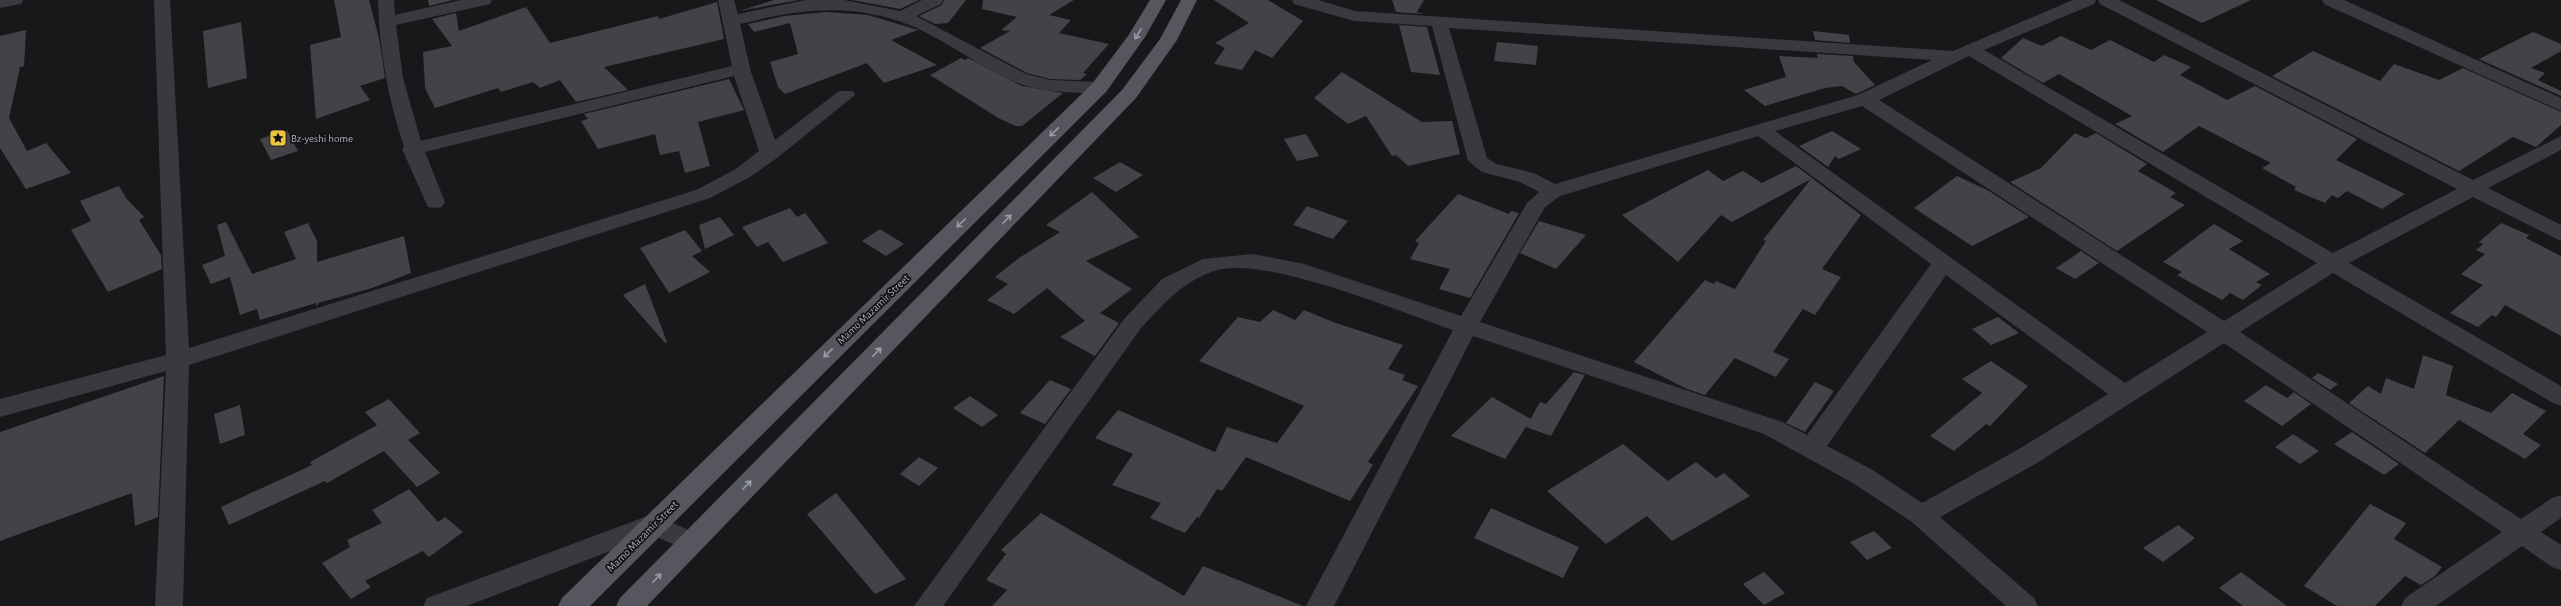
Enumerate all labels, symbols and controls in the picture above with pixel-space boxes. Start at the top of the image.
one-way arrow [1134,28,1142,40]
one-way arrow [1049,127,1059,137]
place icon: Bz-yeshi home [268,128,288,148]
place label: Bz-yeshi home [291,133,353,144]
one-way arrow [1003,214,1012,224]
one-way arrow [956,218,966,228]
street label: Mamo Mazamir Street [835,272,912,346]
one-way arrow [872,347,882,357]
one-way arrow [823,348,833,358]
one-way arrow [742,480,752,490]
street label: Mamo Mazamir Street [605,498,680,574]
one-way arrow [652,573,661,583]

